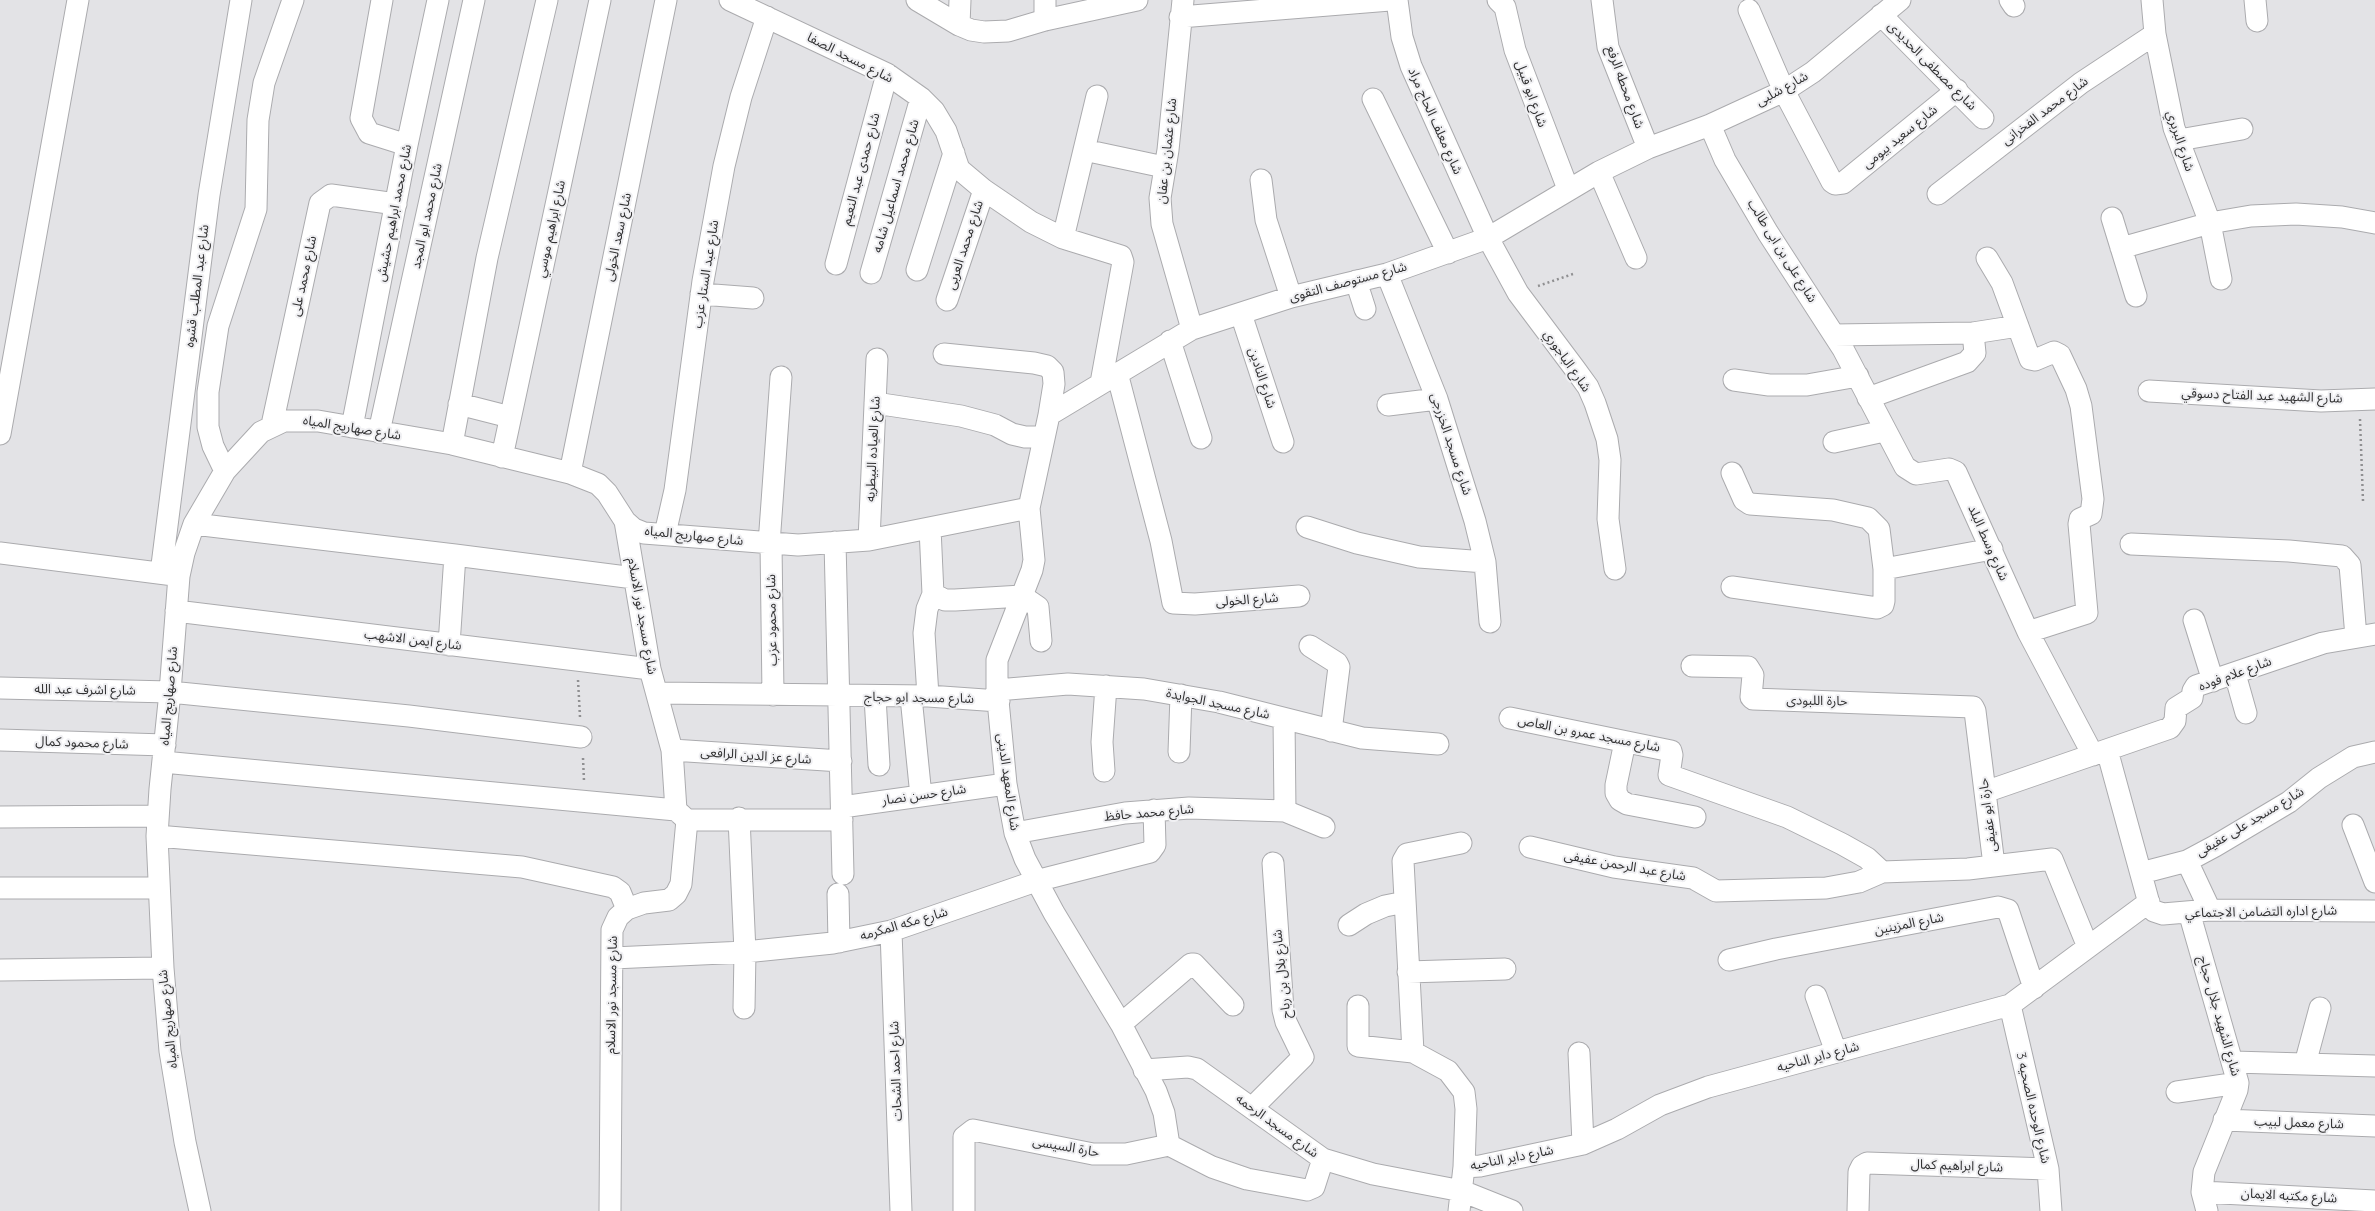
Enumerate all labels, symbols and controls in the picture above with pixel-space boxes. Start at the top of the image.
street label: شارع مصطفى الحديدى [1884,18,1980,114]
street label: شارع مسجد الصفا [804,30,896,86]
street label: شارع محطه الرفع [1603,43,1647,131]
street label: شارع ابو قبيل [1512,59,1550,129]
street label: شارع معلف الحاج مراد [1404,65,1466,177]
street label: شارع شلبى [1753,68,1811,110]
street label: شارع محمد الفخرانى [1999,73,2091,149]
street label: شارع عثمان بن عفان [1154,97,1180,205]
street label: شارع سعيد بيومى [1859,102,1941,172]
street label: شارع البربري [2163,109,2197,173]
street label: شارع حمدى عبد النعيم [838,111,884,227]
street label: شارع محمد اسماعيل شامه [869,117,923,255]
street label: شارع محمد ابراهيم حشيش [373,143,415,283]
street label: شارع محمد ابو المجد [408,162,446,270]
street label: شارع ابراهيم موسي [533,179,569,279]
street label: شارع سعد الخولى [601,191,635,283]
street label: شارع على بن ابى طالب [1744,196,1820,306]
street label: شارع محمد العربى [943,198,987,292]
street label: شارع عبد الستار عزب [690,219,722,329]
street label: شارع عبد المطلب قشوه [182,224,212,348]
street label: شارع محمد على [288,234,320,318]
street label: شارع مستوصف التقوى [1288,259,1408,305]
street label: شارع الباجوري [1540,327,1594,395]
street label: شارع النادين [1245,346,1279,410]
street label: شارع الشهيد عبد الفتاح دسوقي [2181,385,2343,407]
street label: شارع مسجد الخزرجى [1427,391,1475,497]
street label: شارع العياده البيطريه [862,396,884,502]
street label: شارع صهاريج المياه [302,413,402,443]
street label: شارع وسط البلد [1964,503,2012,583]
street label: شارع صهاريج المياه [644,523,744,549]
street label: شارع مسجد نور الاسلام [624,556,660,676]
street label: شارع محمود عزب [763,574,781,666]
street label: شارع الخولى [1215,590,1279,610]
street label: شارع ايمن الاشهب [363,626,463,654]
street label: شارع صهاريج المياه [157,646,181,746]
street label: شارع علام فوده [2196,654,2274,694]
street label: شارع اشرف عبد الله [34,681,136,699]
street label: شارع مسجد الجوايدة [1165,685,1271,723]
street label: شارع مسجد ابو حجاج [864,689,974,707]
street label: حارة اللبودى [1786,693,1848,709]
street label: شارع مسجد عمرو بن العاص [1517,713,1661,755]
street label: شارع المعهد الدينى [993,732,1023,832]
street label: شارع محمود كمال [35,734,129,752]
street label: شارع عز الدين الرافعى [700,744,812,768]
street label: حارة ابو عفيفى [1976,777,2000,853]
street label: شارع حسن نصار [881,781,967,809]
street label: شارع مسجد على عفيفى [2193,784,2307,860]
street label: شارع محمد حافظ [1103,801,1195,825]
street label: شارع عبد الرحمن عفيفى [1563,848,1687,884]
street label: شارع اداره التضامن الاجتماعي [2185,903,2337,921]
street label: شارع مكه المكرمه [858,904,950,944]
street label: شارع المزينين [1873,910,1945,938]
street label: شارع بلال بن رباح [1270,929,1294,1019]
street label: شارع مسجد نور الاسلام [603,936,621,1054]
street label: شارع الشهيد جلال حجاج [2194,954,2244,1078]
street label: شارع صهاريج المياه [155,969,181,1069]
street label: شارع احمد الشحات [886,1021,906,1121]
street label: شارع داير الناحيه [1775,1039,1861,1075]
street label: شارع الوحده الصحيه 3 [2013,1051,2053,1165]
street label: شارع مسجد الرحمه [1233,1091,1321,1161]
street label: شارع معمل لبيب [2254,1114,2344,1132]
street label: حارة السيسى [1031,1133,1101,1161]
street label: شارع داير الناحيه [1469,1142,1555,1174]
street label: شارع ابراهيم كمال [1911,1157,2003,1175]
street label: شارع مكتبه الايمان [2241,1186,2337,1206]

